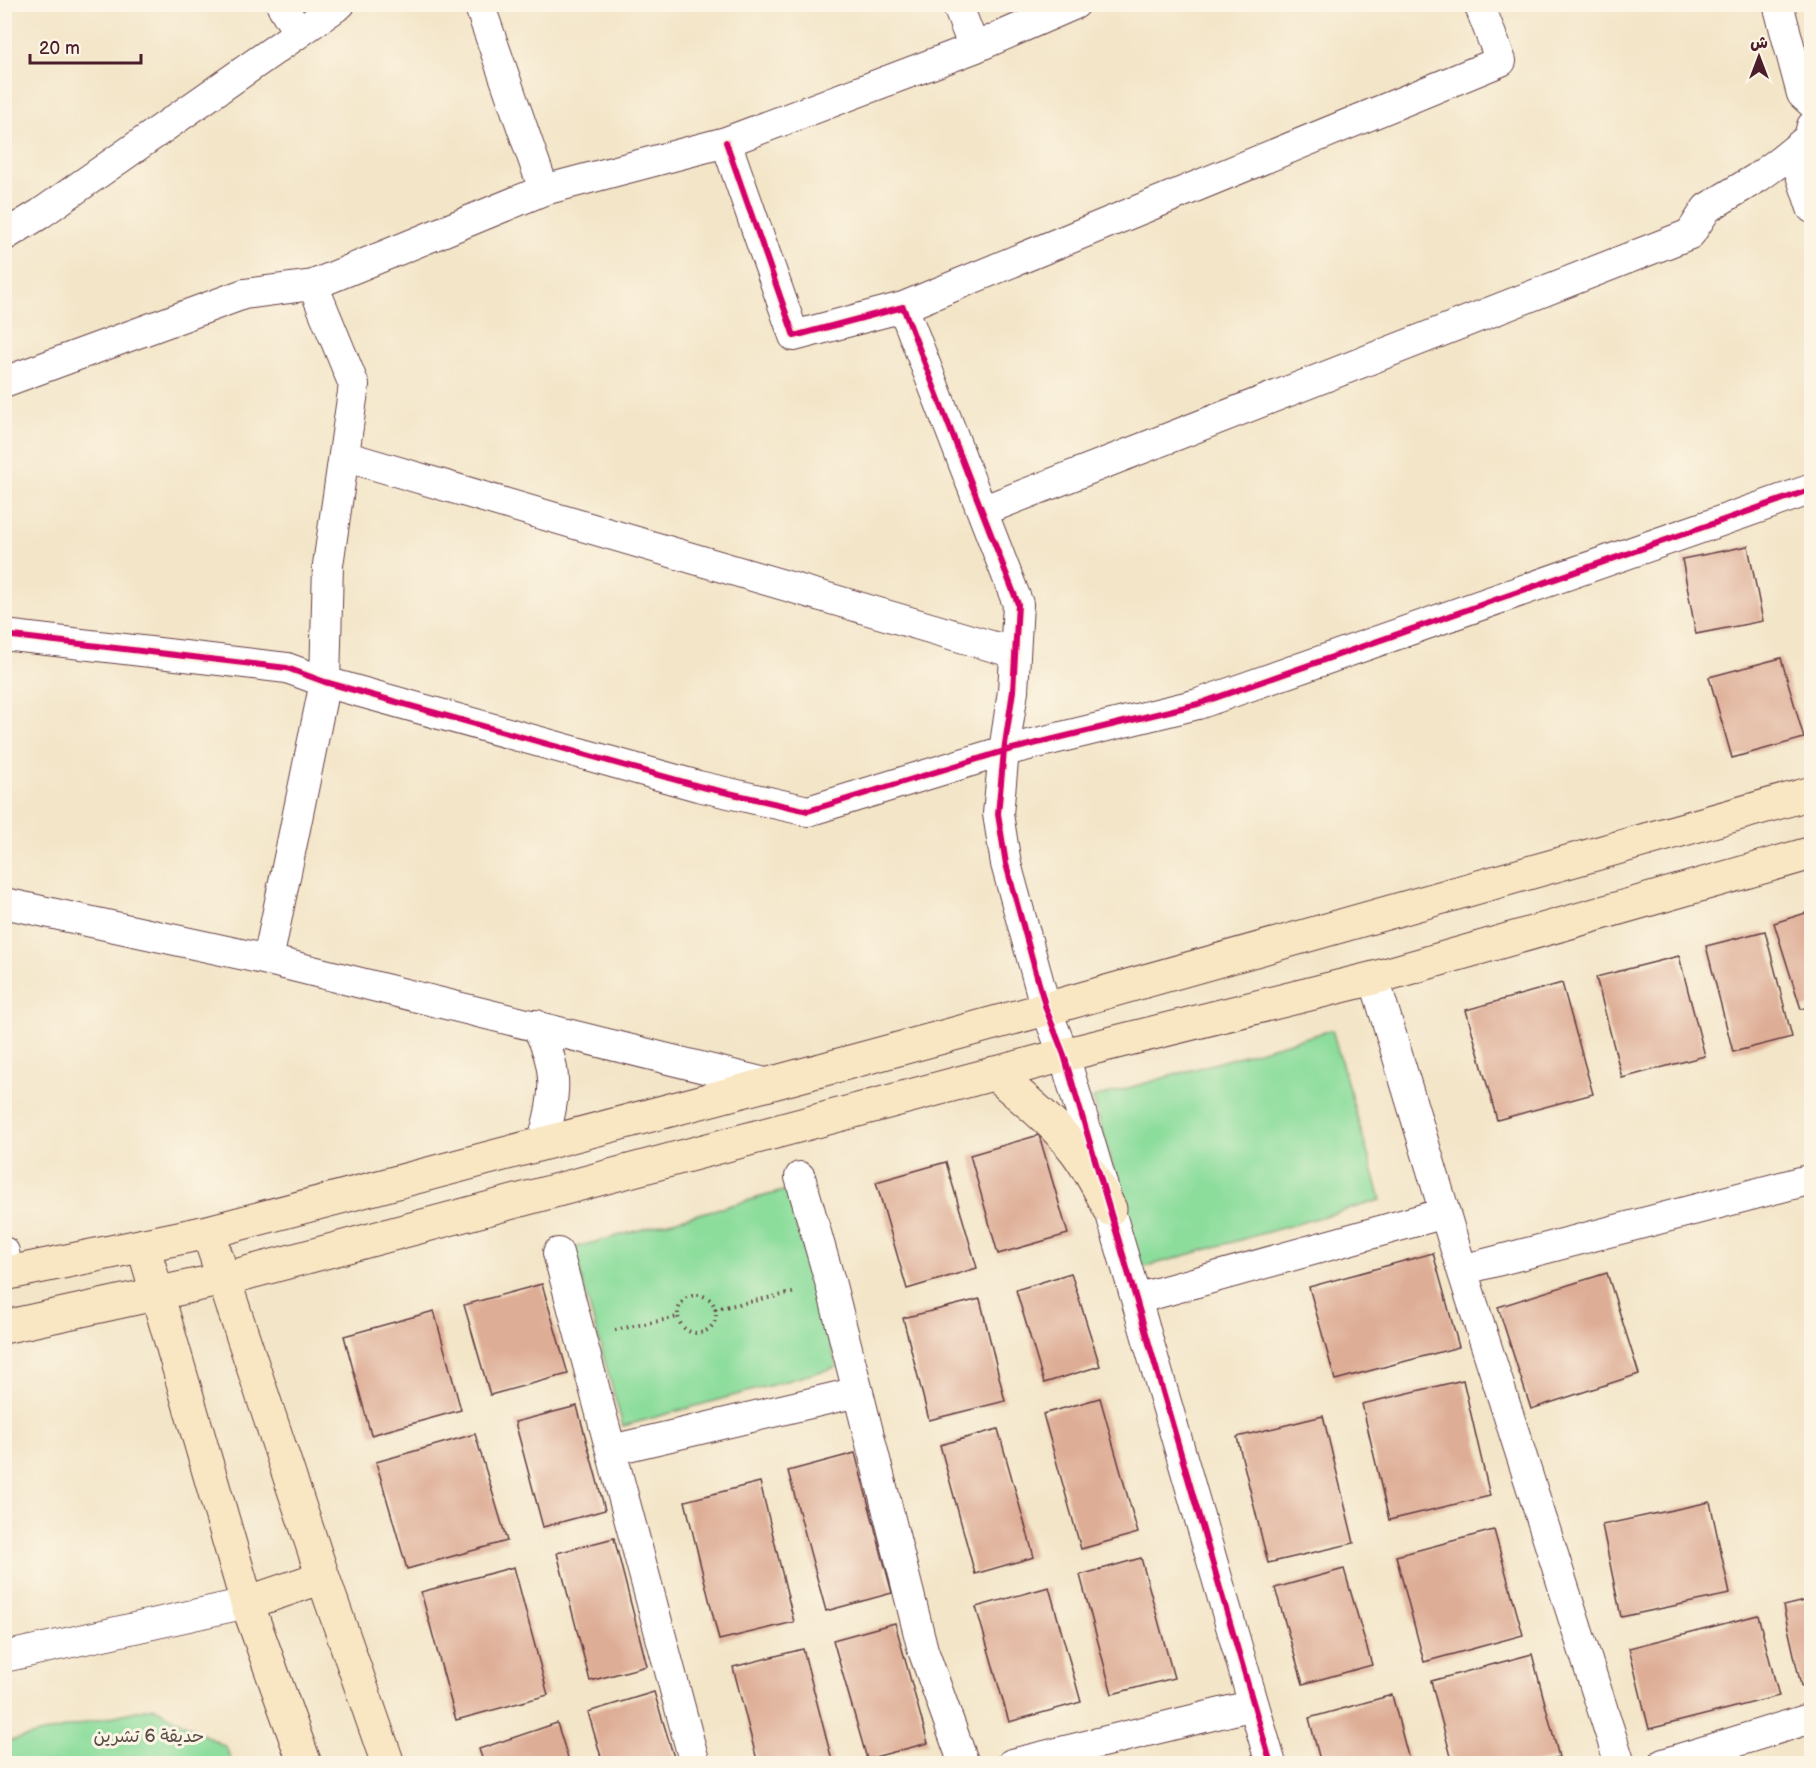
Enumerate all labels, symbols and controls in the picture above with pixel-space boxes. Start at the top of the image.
scale bar [30,27,141,65]
north arrow [1729,27,1789,87]
text: ش [1750,34,1768,53]
text: 20 m [39,38,80,59]
park label: حديقة 6 تشرين [94,1726,204,1747]

